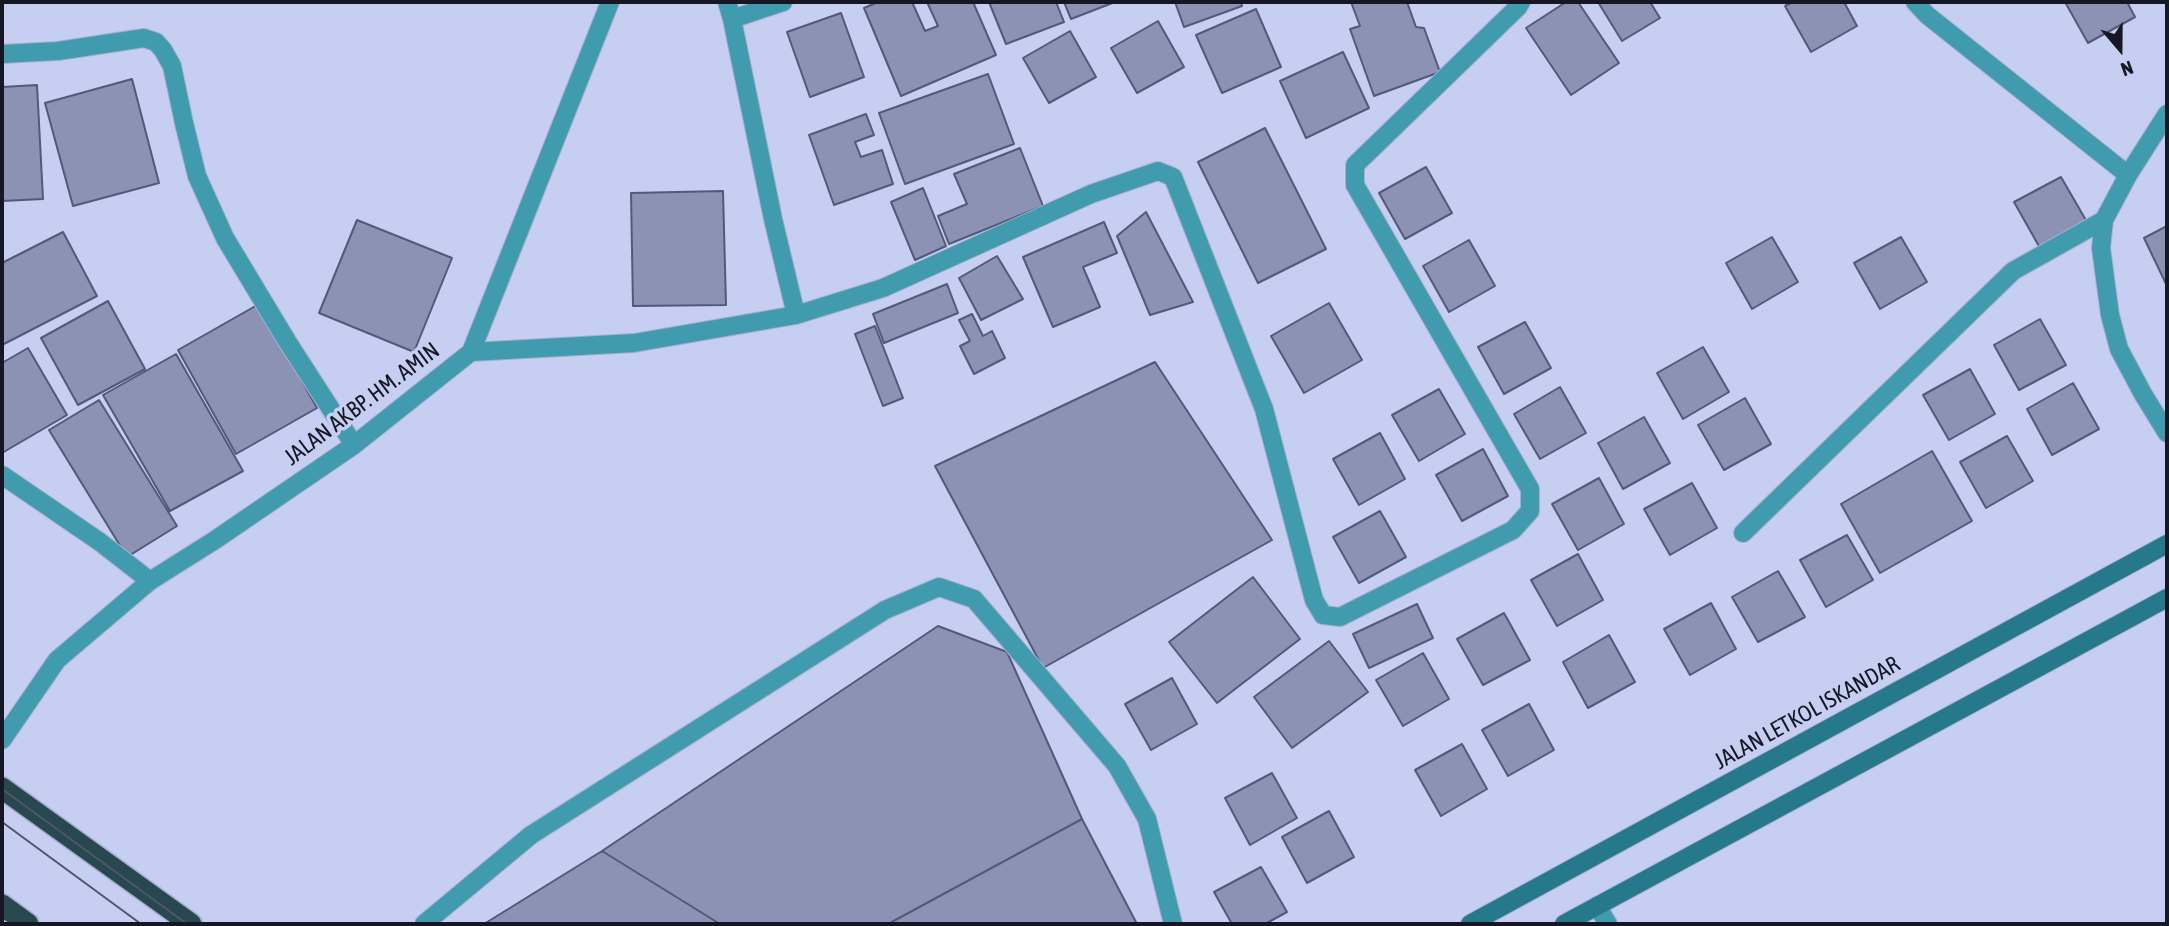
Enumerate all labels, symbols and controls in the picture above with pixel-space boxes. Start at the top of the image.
north arrow [2085,14,2155,84]
text: N [2118,56,2136,81]
street label: JALAN AKBP. HM. AMIN [279,337,445,471]
street label: JALAN LETKOL ISKANDAR [1709,651,1905,775]

